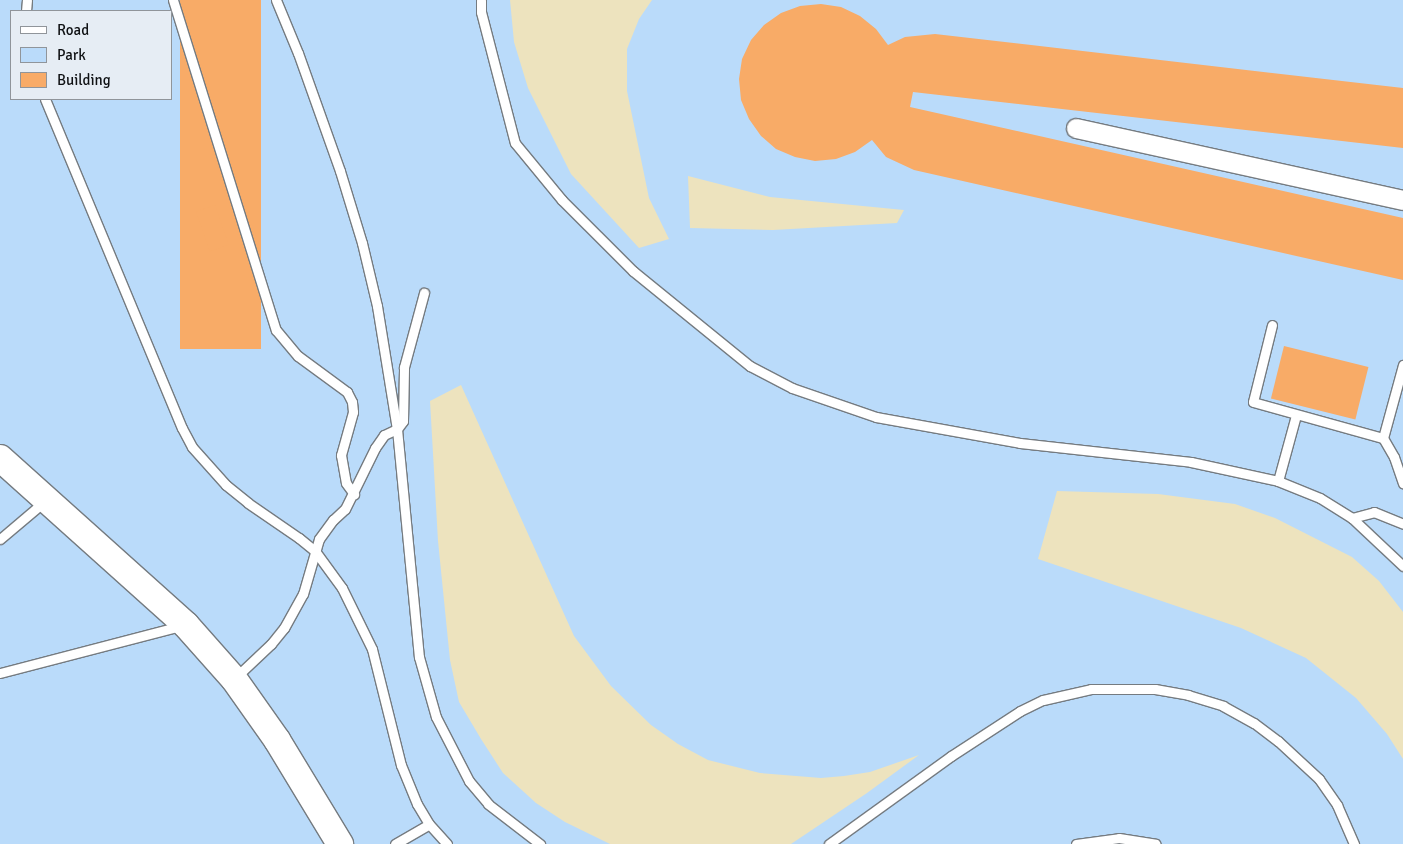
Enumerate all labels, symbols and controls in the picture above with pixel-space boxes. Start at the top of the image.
legend [10,10,172,100]
text: Road [57,21,89,39]
text: Park [57,46,86,64]
text: Building [57,71,111,89]

